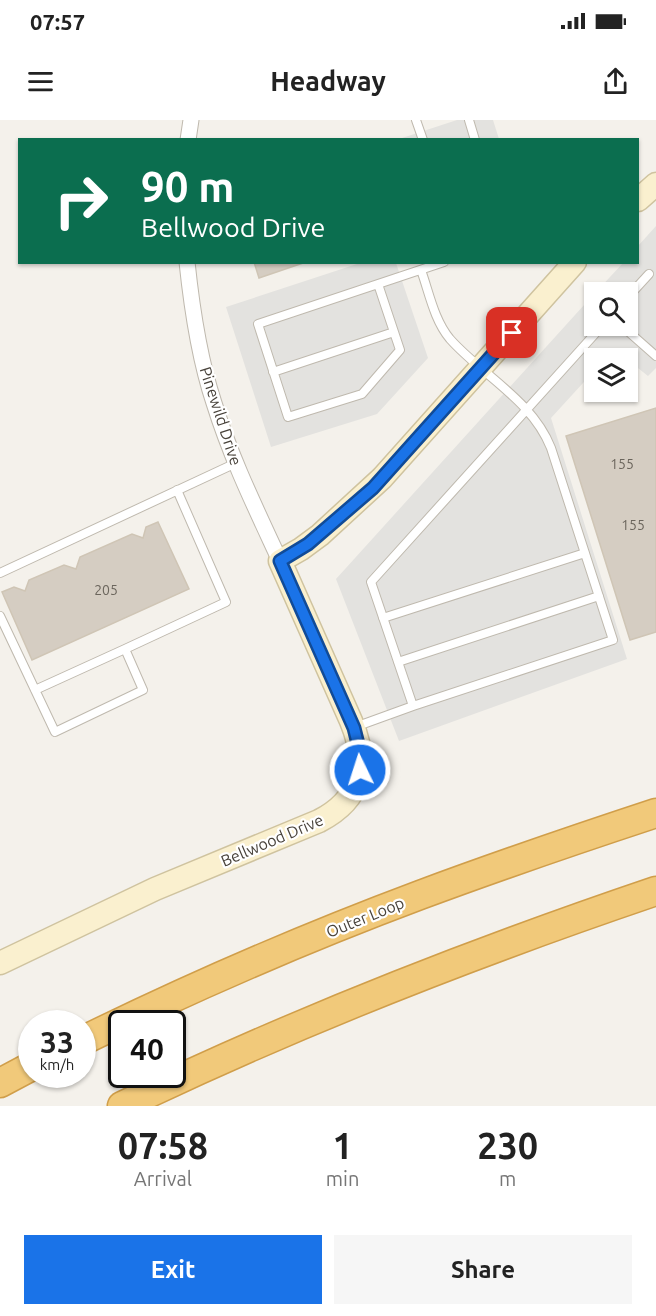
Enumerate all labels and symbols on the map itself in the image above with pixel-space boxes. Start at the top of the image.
pin [486,307,537,358]
street label: Pinewild Drive [197,364,245,468]
house number: 155 [610,456,634,472]
house number: 155 [621,517,645,533]
house number: 205 [94,582,118,598]
position arrow [328,738,392,802]
street label: Bellwood Drive [218,810,326,870]
street label: Outer Loop [323,893,407,941]
speed limit sign: 40 [108,1010,186,1088]

